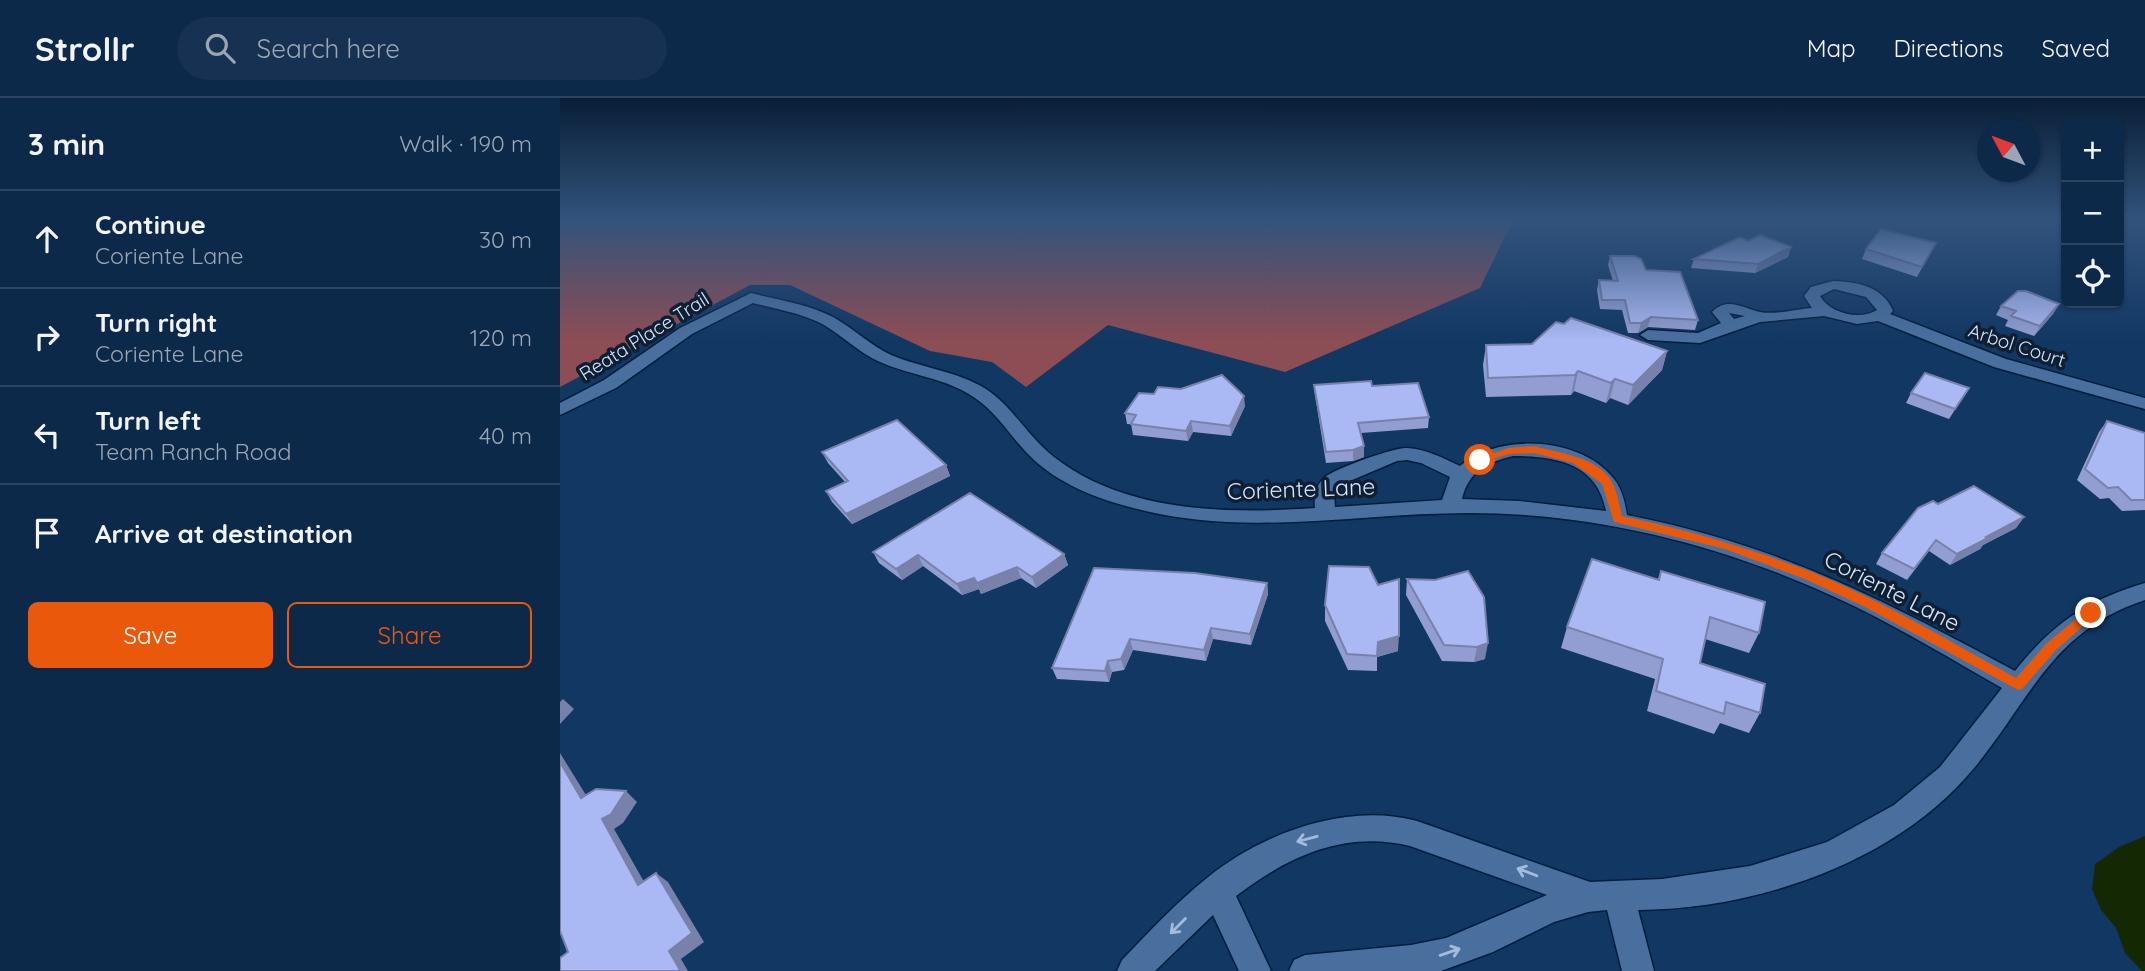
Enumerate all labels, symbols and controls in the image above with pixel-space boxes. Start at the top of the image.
search box [177,17,667,80]
text: Strollr [35,28,135,69]
icon: search [201,29,239,67]
text: Search here [257,32,400,65]
text: Map [1807,33,1856,63]
text: Directions [1894,33,2004,63]
text: Saved [2042,33,2110,63]
north arrow [1977,119,2040,182]
map controls [2061,119,2124,308]
button: + [2061,119,2124,182]
text: 3 min [28,125,105,163]
text: Walk · 190 m [399,129,532,158]
button: − [2061,182,2124,245]
text: Continue [95,208,206,241]
icon: ahead [28,220,66,258]
text: 30 m [479,225,532,254]
text: Coriente Lane [95,241,243,270]
button: locate [2061,245,2124,308]
street label: Reata Place Trail [575,286,713,386]
text: Turn right [95,306,217,339]
icon: right [28,318,66,356]
street label: Arbol Court [1965,318,2069,372]
text: 120 m [470,323,532,352]
text: Coriente Lane [95,339,243,368]
text: Turn left [95,404,202,437]
icon: left [28,416,66,454]
text: 40 m [479,421,532,450]
text: Team Ranch Road [95,437,291,466]
route start [1464,444,1495,475]
street label: Coriente Lane [1226,471,1376,506]
icon: arrive [28,514,66,552]
text: Arrive at destination [95,517,353,550]
street label: Coriente Lane [1820,544,1965,637]
route end [2075,597,2106,628]
button: Save [28,602,273,668]
button: Share [287,602,532,668]
one-way arrow [1296,833,1319,846]
one-way arrow [1516,864,1538,877]
one-way arrow [1169,917,1186,934]
one-way arrow [1439,945,1461,957]

